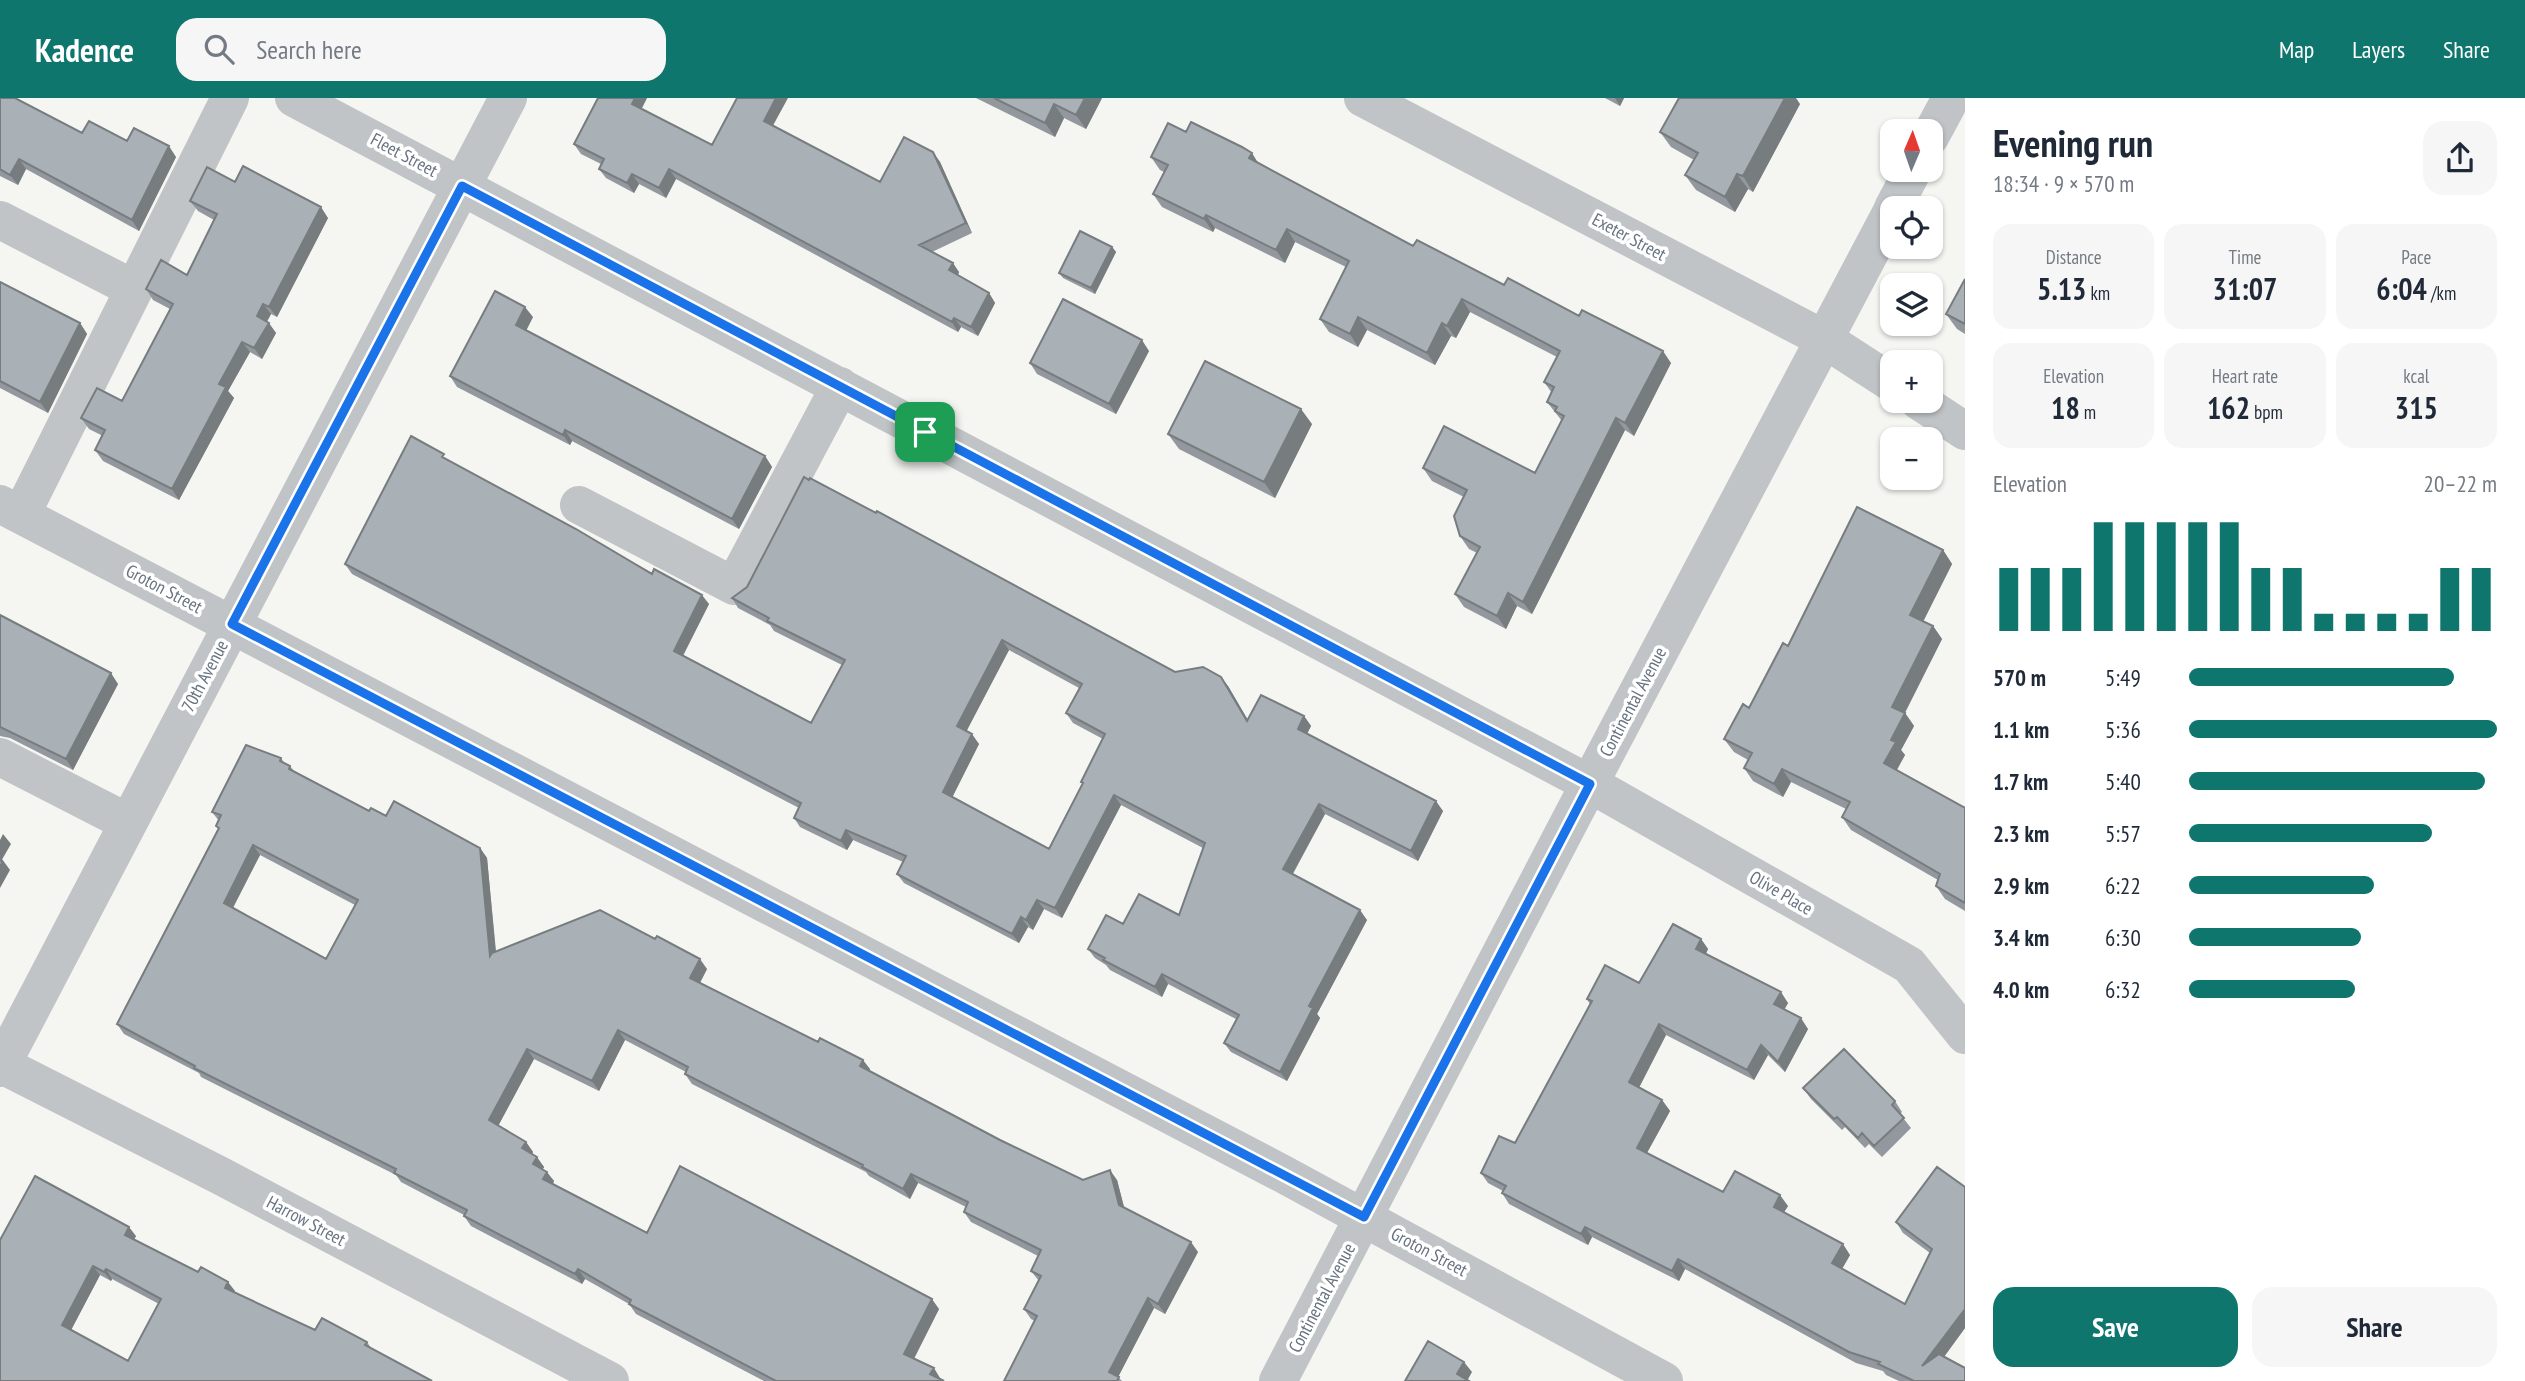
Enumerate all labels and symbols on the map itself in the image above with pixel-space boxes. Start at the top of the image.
north arrow [1880,119,1942,182]
street label: Fleet Street [367,127,442,182]
street label: Exeter Street [1588,208,1670,266]
pin [895,402,955,462]
street label: Groton Street [122,559,206,618]
street label: 70th Avenue [176,636,233,716]
street label: Continental Avenue [1594,643,1671,760]
street label: Olive Place [1746,865,1817,920]
street label: Harrow Street [263,1190,349,1251]
street label: Groton Street [1387,1222,1471,1281]
street label: Continental Avenue [1283,1239,1360,1356]

